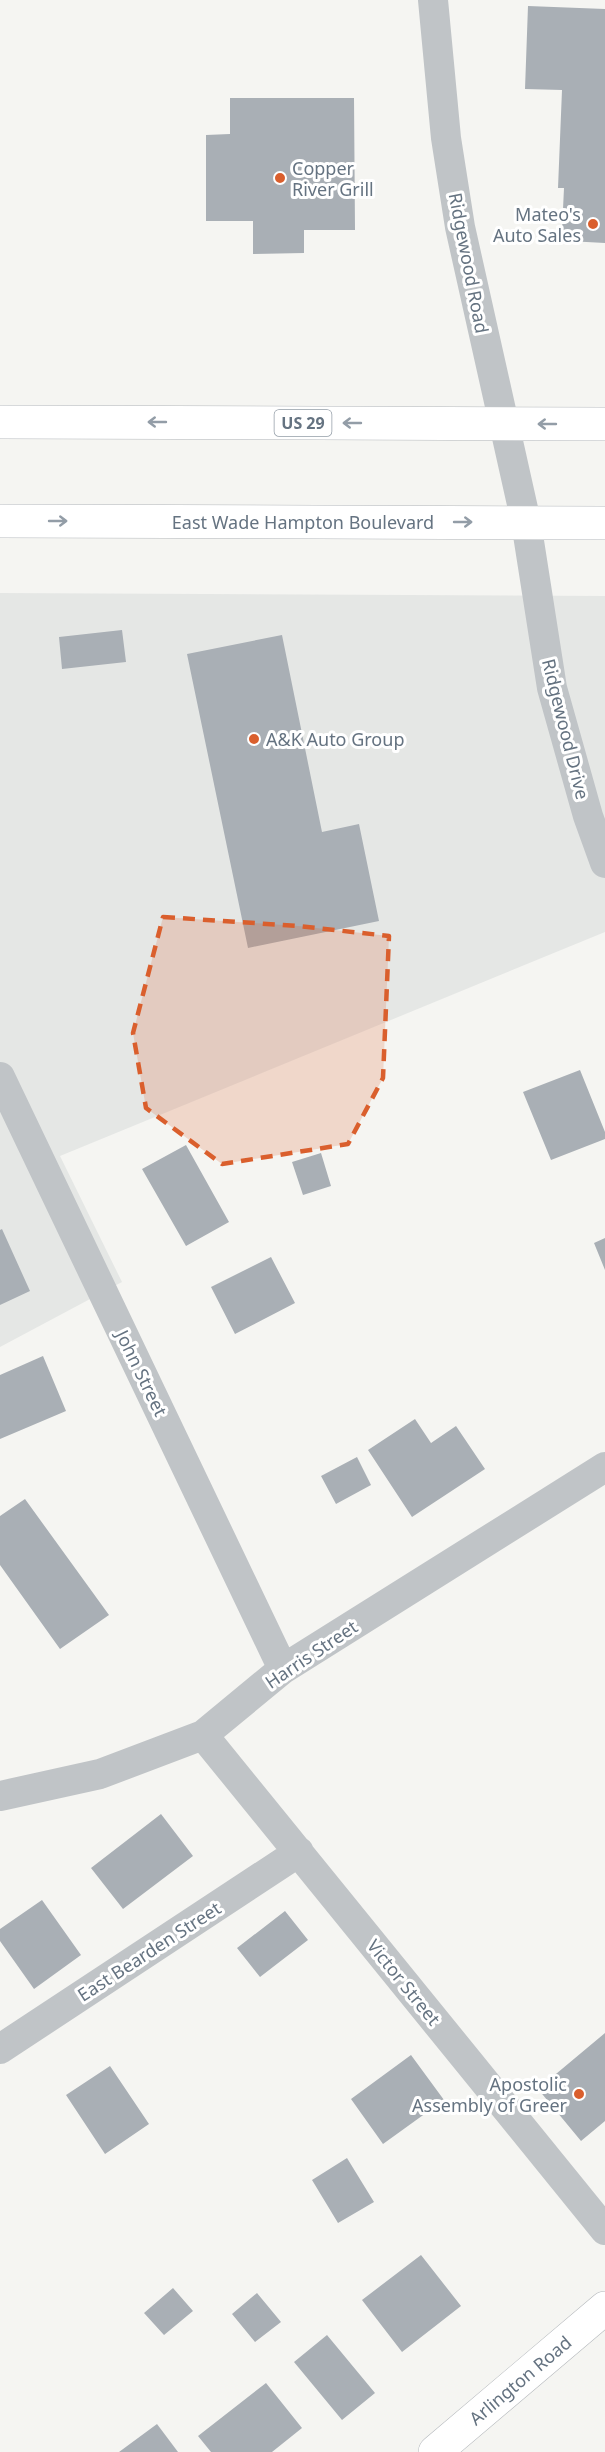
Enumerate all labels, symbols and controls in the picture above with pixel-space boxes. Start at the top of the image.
place label: Copper River Grill [292,156,374,201]
marker: Copper River Grill [273,171,287,185]
street label: Ridgewood Road [444,191,494,335]
place label: Mateo's Auto Sales [493,202,581,247]
marker: Mateo's Auto Sales [586,217,600,231]
road number: US 29 [274,410,332,436]
one-way arrow [147,416,167,428]
one-way arrow [342,417,362,429]
one-way arrow [537,418,557,430]
street label: East Wade Hampton Boulevard [172,510,434,534]
one-way arrow [48,515,68,527]
one-way arrow [453,516,473,528]
street label: Ridgewood Drive [537,656,595,802]
place label: A&K Auto Group [266,727,404,751]
marker: A&K Auto Group [247,732,261,746]
street label: John Street [110,1324,173,1420]
street label: Harris Street [260,1614,362,1694]
street label: East Bearden Street [73,1895,226,2006]
street label: Victor Street [362,1934,446,2030]
place label: Apostolic Assembly of Greer [412,2072,568,2117]
marker: Apostolic Assembly of Greer [572,2087,586,2101]
street label: Arlington Road [464,2330,576,2430]

